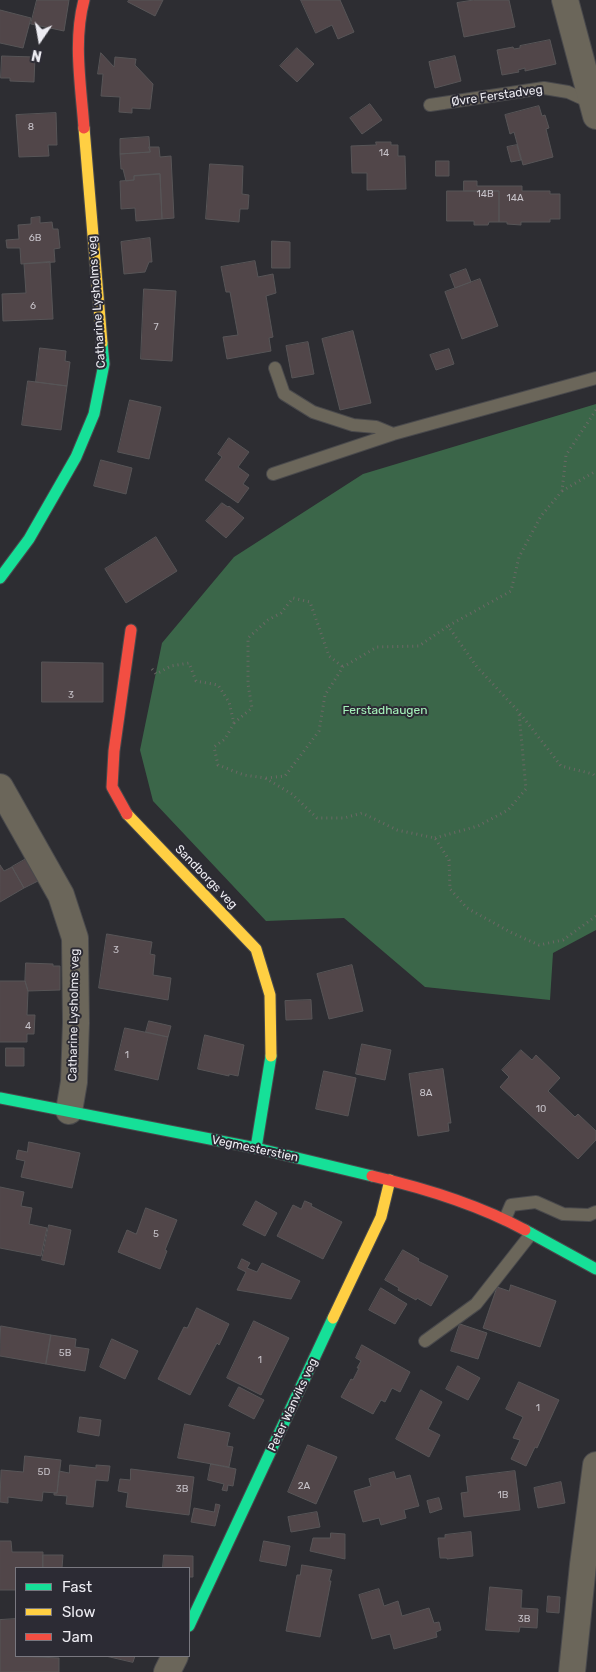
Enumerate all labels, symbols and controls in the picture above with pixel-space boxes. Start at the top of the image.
north arrow [15,15,65,65]
text: N [30,46,43,65]
street label: Øvre Ferstadveg [450,82,544,110]
house number: 8 [28,121,34,133]
house number: 14 [379,147,389,159]
house number: 14B [476,188,494,200]
house number: 14A [506,192,524,204]
house number: 6B [29,232,41,244]
street label: Catharine Lysholms veg [85,235,109,369]
house number: 6 [30,300,36,312]
house number: 7 [153,321,159,333]
house number: 3 [68,689,74,701]
park label: Ferstadhaugen [342,704,428,718]
street label: Sandborgs veg [172,842,240,912]
house number: 3 [113,944,119,956]
street label: Catharine Lysholms veg [66,948,82,1082]
house number: 4 [25,1020,31,1032]
house number: 1 [125,1049,129,1061]
house number: 8A [419,1087,433,1099]
house number: 10 [536,1103,546,1115]
street label: Vegmesterstien [210,1133,300,1165]
house number: 5 [153,1228,159,1240]
house number: 5B [59,1347,71,1359]
house number: 1 [258,1354,262,1366]
street label: Peter Wanviks veg [265,1356,321,1454]
house number: 1 [536,1402,540,1414]
house number: 5D [38,1466,50,1478]
house number: 2A [298,1480,310,1492]
house number: 3B [176,1483,188,1495]
house number: 1B [498,1489,508,1501]
legend [15,1567,190,1657]
text: Fast [62,1578,92,1596]
text: Slow [62,1603,95,1621]
house number: 3B [518,1613,530,1625]
text: Jam [62,1628,93,1646]

